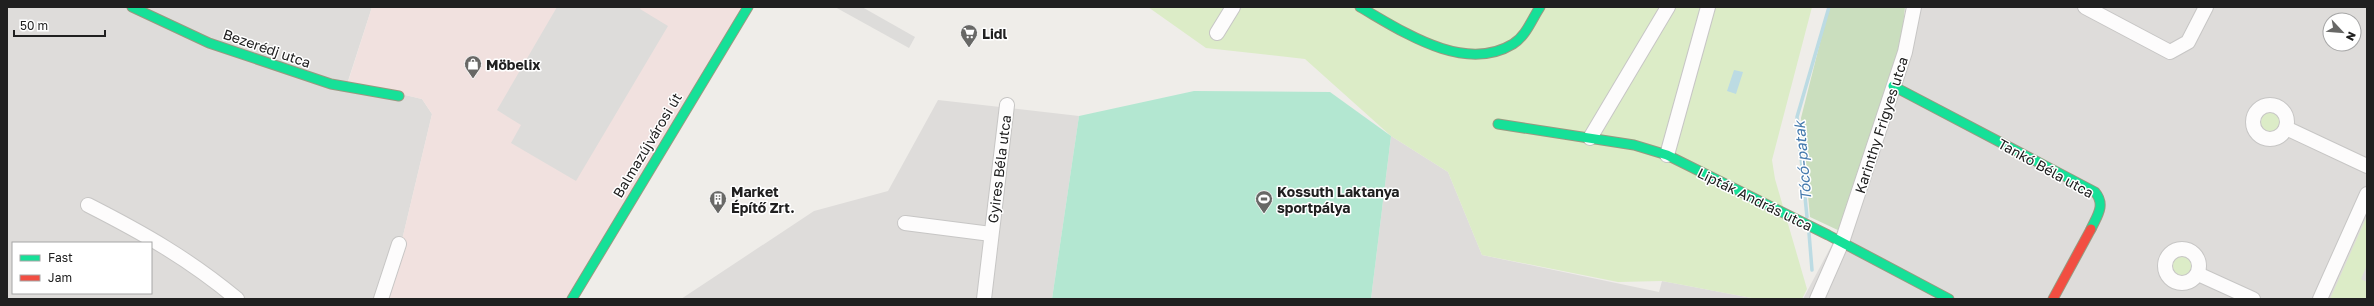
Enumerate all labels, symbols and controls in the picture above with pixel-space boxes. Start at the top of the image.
scale bar [14,12,105,38]
north arrow [2322,12,2362,52]
text: 50 m [20,18,48,33]
supermarket icon: Lidl [959,23,979,48]
street label: Bezerédj utca [221,25,313,71]
place label: Lidl [982,25,1007,42]
text: N [2344,30,2359,43]
shop icon: Möbelix [463,54,483,79]
street label: Karinthy Frigyes utca [1851,54,1911,196]
place label: Möbelix [486,56,540,73]
street label: Balmazújvárosi út [609,90,685,200]
street label: Gyires Béla utca [984,114,1014,224]
water label: Tócó-patak [1789,119,1814,202]
street label: Tankó Béla utca [1995,135,2097,201]
street label: Lipták András utca [1695,164,1815,234]
place label: Market Építő Zrt. [731,183,795,216]
place label: Kossuth Laktanya sportpálya [1277,183,1399,216]
building icon: Market Építő Zrt. [708,189,728,214]
sports icon: Kossuth Laktanya sportpálya [1254,189,1274,214]
legend [12,242,152,294]
text: Fast [48,250,73,265]
text: Jam [48,270,72,285]

